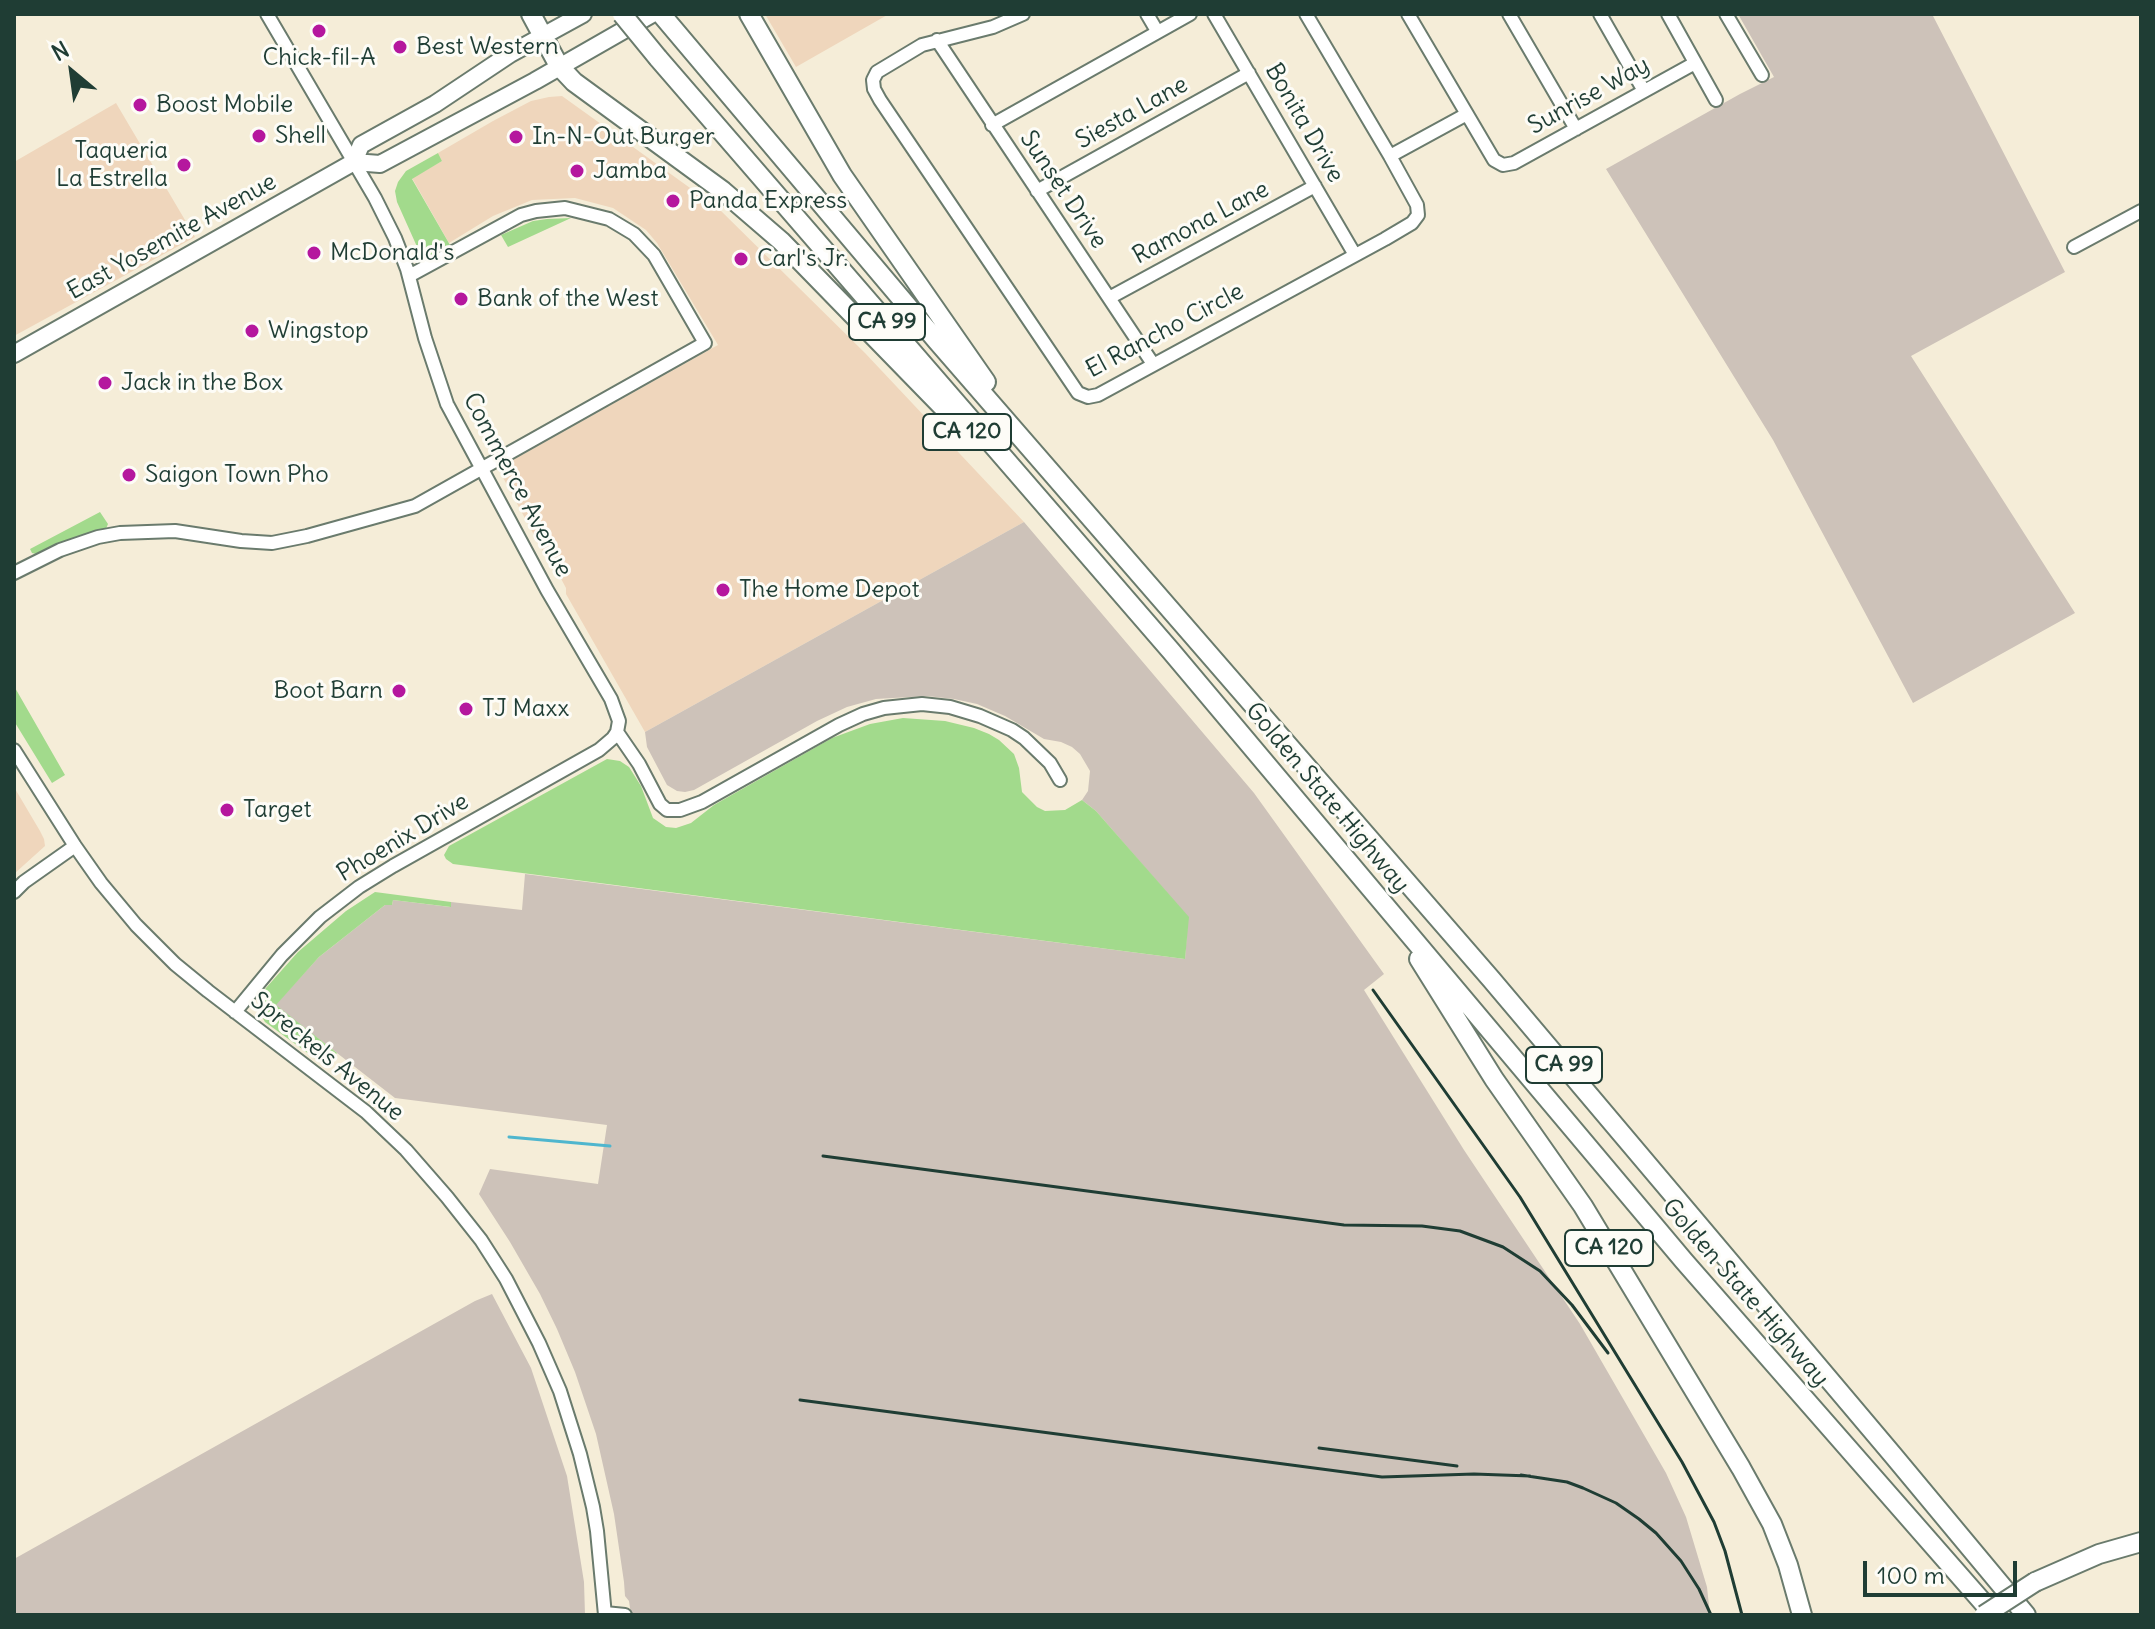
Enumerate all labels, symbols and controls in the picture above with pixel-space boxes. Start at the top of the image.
marker: Chick-fil-A [310,22,328,40]
north arrow [32,32,112,112]
place label: Best Western [416,33,559,61]
text: N [47,35,74,67]
marker: Best Western [391,38,409,56]
place label: Chick-fil-A [262,44,376,72]
street label: Sunrise Way [1523,51,1655,141]
street label: Bonita Drive [1258,58,1350,188]
street label: Siesta Lane [1071,70,1193,156]
place label: Boost Mobile [156,91,293,119]
marker: Boost Mobile [131,96,149,114]
place label: Shell [275,122,326,150]
place label: In-N-Out Burger [532,123,715,151]
street label: Sunset Drive [1013,126,1113,254]
marker: Shell [250,127,268,145]
marker: In-N-Out Burger [507,128,525,146]
place label: Taqueria La Estrella [56,137,168,193]
marker: Taqueria La Estrella [175,156,193,174]
place label: Jamba [593,157,667,185]
marker: Jamba [568,162,586,180]
street label: East Yosemite Avenue [62,168,282,306]
street label: Ramona Lane [1128,175,1274,271]
place label: Panda Express [689,187,847,215]
marker: Panda Express [664,192,682,210]
place label: McDonald's [330,239,454,267]
marker: McDonald's [305,244,323,262]
place label: Carl's Jr. [757,245,848,273]
marker: Carl's Jr. [732,250,750,268]
street label: El Rancho Circle [1081,277,1249,385]
place label: Bank of the West [477,285,659,313]
marker: Bank of the West [452,290,470,308]
road number: CA 99 [849,304,925,340]
place label: Wingstop [268,317,369,345]
marker: Wingstop [243,322,261,340]
place label: Jack in the Box [121,369,283,397]
marker: Jack in the Box [96,374,114,392]
street label: Commerce Avenue [456,388,578,582]
road number: CA 120 [923,414,1011,450]
place label: Saigon Town Pho [145,461,329,489]
marker: Saigon Town Pho [120,466,138,484]
place label: The Home Depot [739,576,920,604]
marker: The Home Depot [714,581,732,599]
place label: Boot Barn [274,677,383,705]
marker: Boot Barn [390,682,408,700]
place label: TJ Maxx [482,695,569,723]
street label: Golden State Highway [1239,697,1415,899]
marker: TJ Maxx [457,700,475,718]
street label: Phoenix Drive [332,787,474,889]
place label: Target [243,796,312,824]
marker: Target [218,801,236,819]
street label: Spreckels Avenue [245,986,409,1128]
road number: CA 99 [1526,1047,1602,1083]
street label: Golden State Highway [1656,1193,1834,1393]
road number: CA 120 [1565,1230,1653,1266]
scale bar [1867,1545,2021,1595]
text: 100 m [1877,1560,1945,1590]

